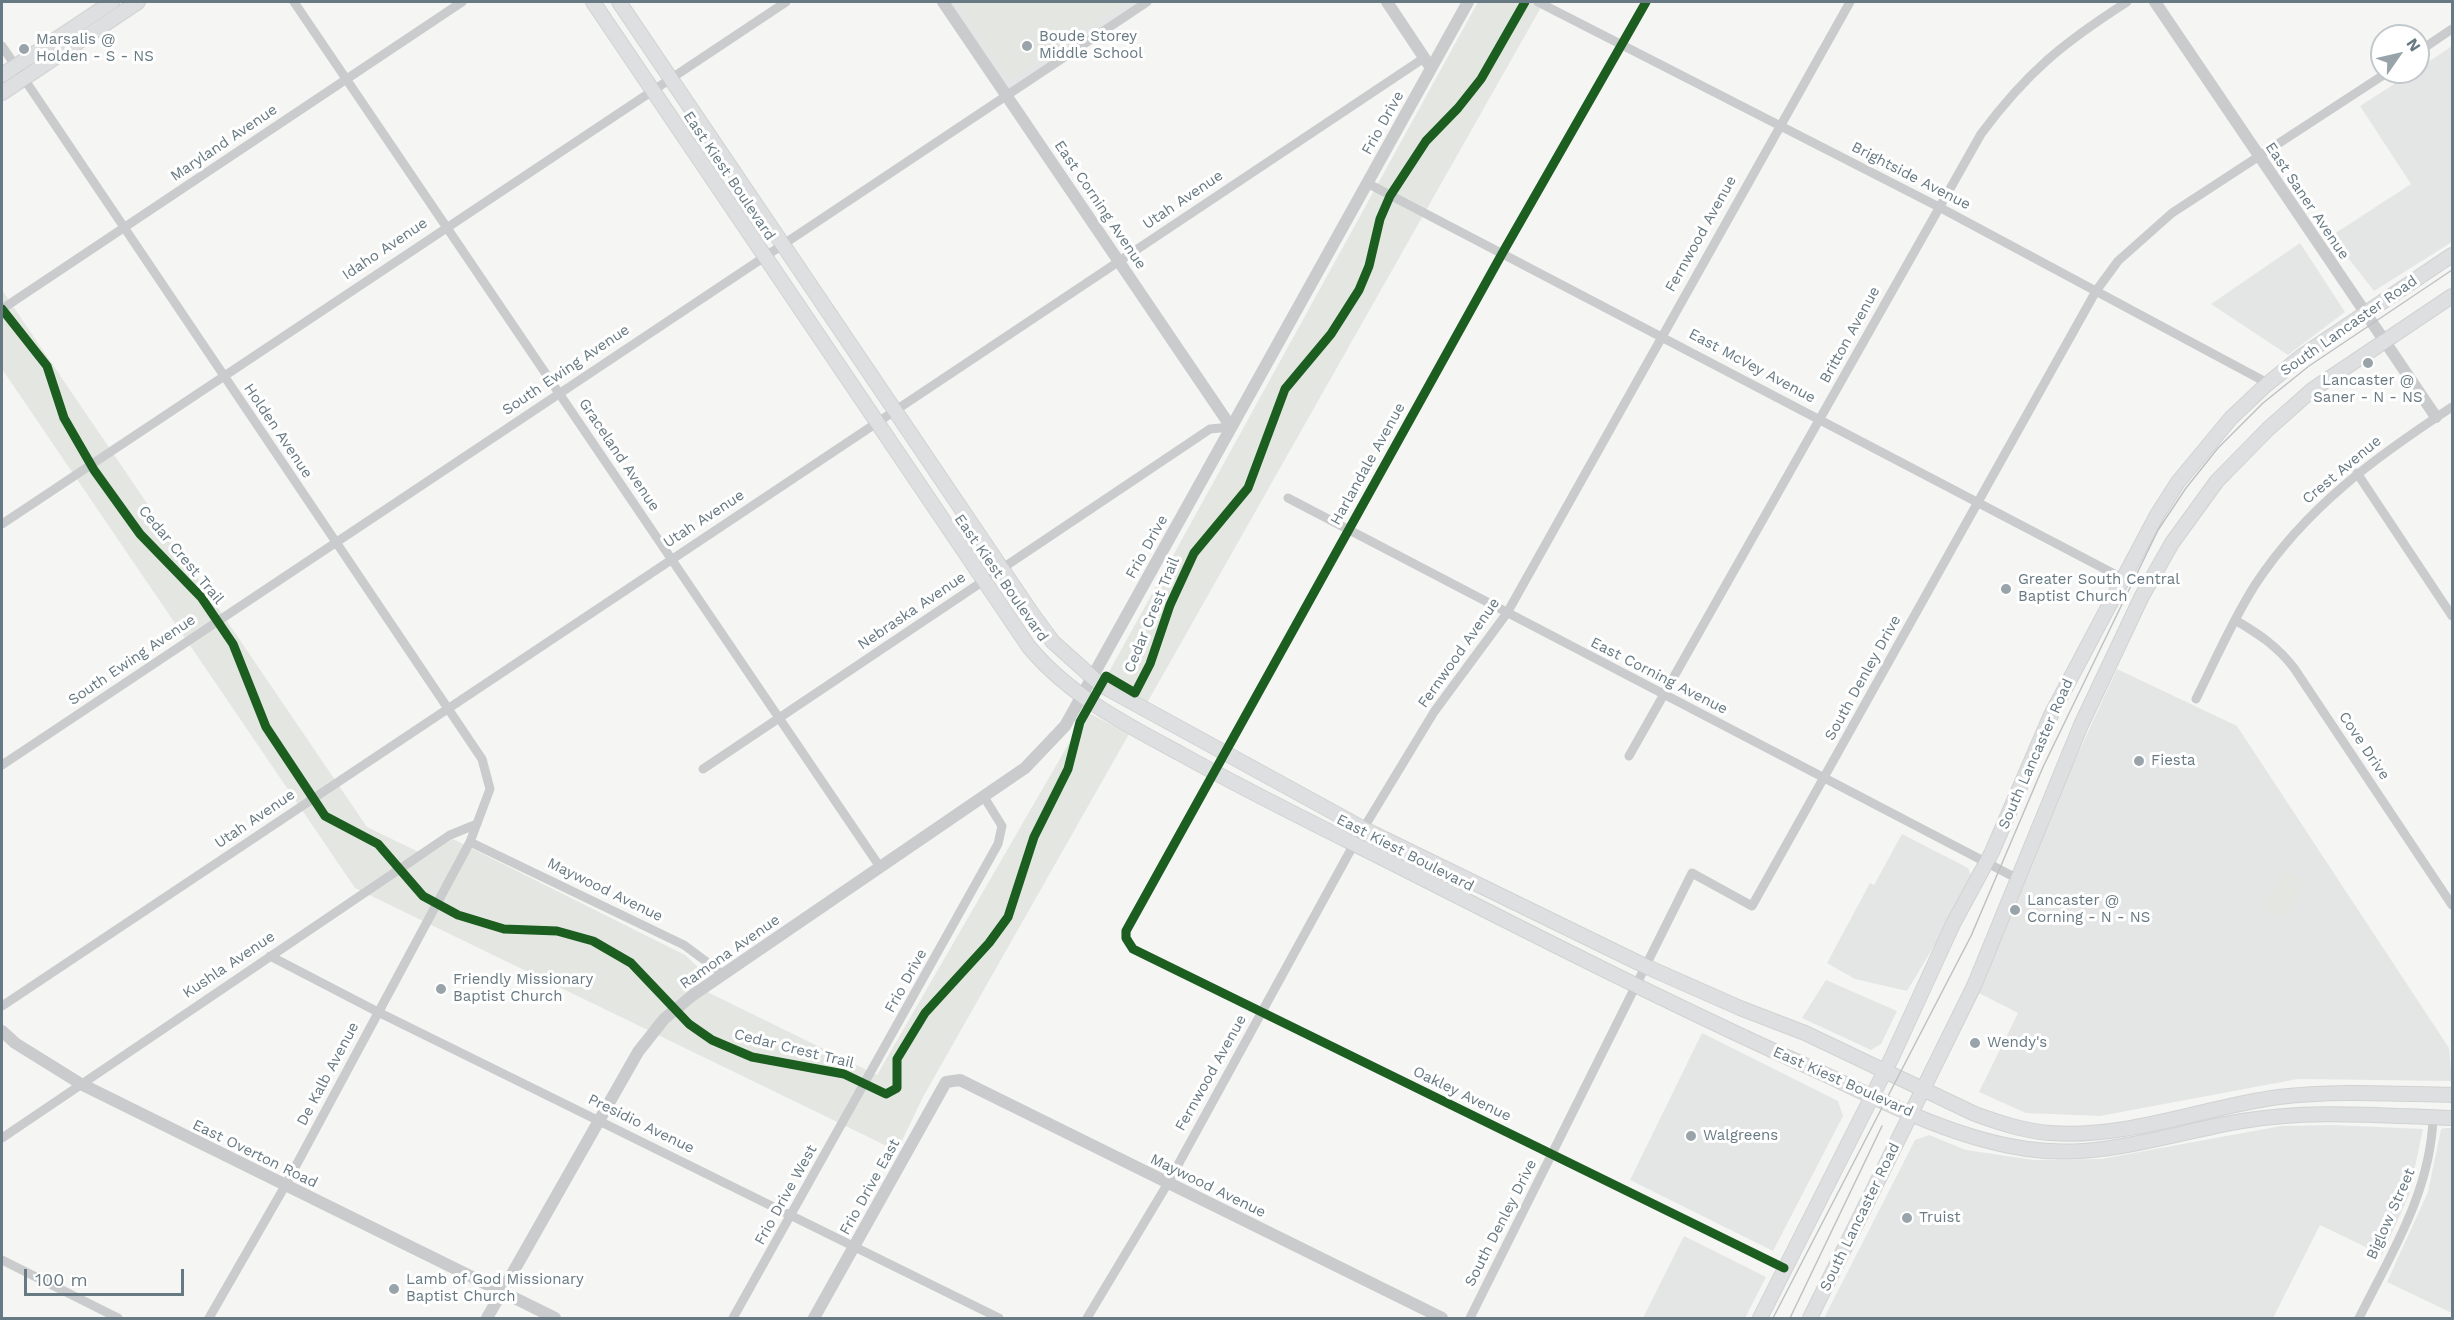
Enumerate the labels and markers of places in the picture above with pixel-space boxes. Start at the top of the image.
place label: Boude Storey Middle School [1039,28,1143,63]
place label: Marsalis @ Holden - S - NS [36,31,154,66]
marker: Boude Storey Middle School [1020,39,1034,53]
marker: Marsalis @ Holden - S - NS [17,42,31,56]
marker: Lancaster @ Saner - N - NS [2361,356,2375,370]
place label: Lancaster @ Saner - N - NS [2313,372,2423,407]
place label: Greater South Central Baptist Church [2018,571,2180,606]
marker: Greater South Central Baptist Church [1999,582,2013,596]
place label: Fiesta [2151,752,2195,770]
marker: Fiesta [2132,754,2146,768]
place label: Lancaster @ Corning - N - NS [2027,892,2150,927]
marker: Lancaster @ Corning - N - NS [2008,903,2022,917]
place label: Friendly Missionary Baptist Church [453,971,593,1006]
marker: Friendly Missionary Baptist Church [434,982,448,996]
place label: Wendy's [1987,1034,2047,1052]
marker: Wendy's [1968,1036,1982,1050]
place label: Walgreens [1703,1127,1778,1145]
marker: Walgreens [1684,1129,1698,1143]
place label: Truist [1919,1209,1961,1227]
marker: Truist [1900,1211,1914,1225]
place label: Lamb of God Missionary Baptist Church [406,1271,584,1306]
marker: Lamb of God Missionary Baptist Church [387,1282,401,1296]

